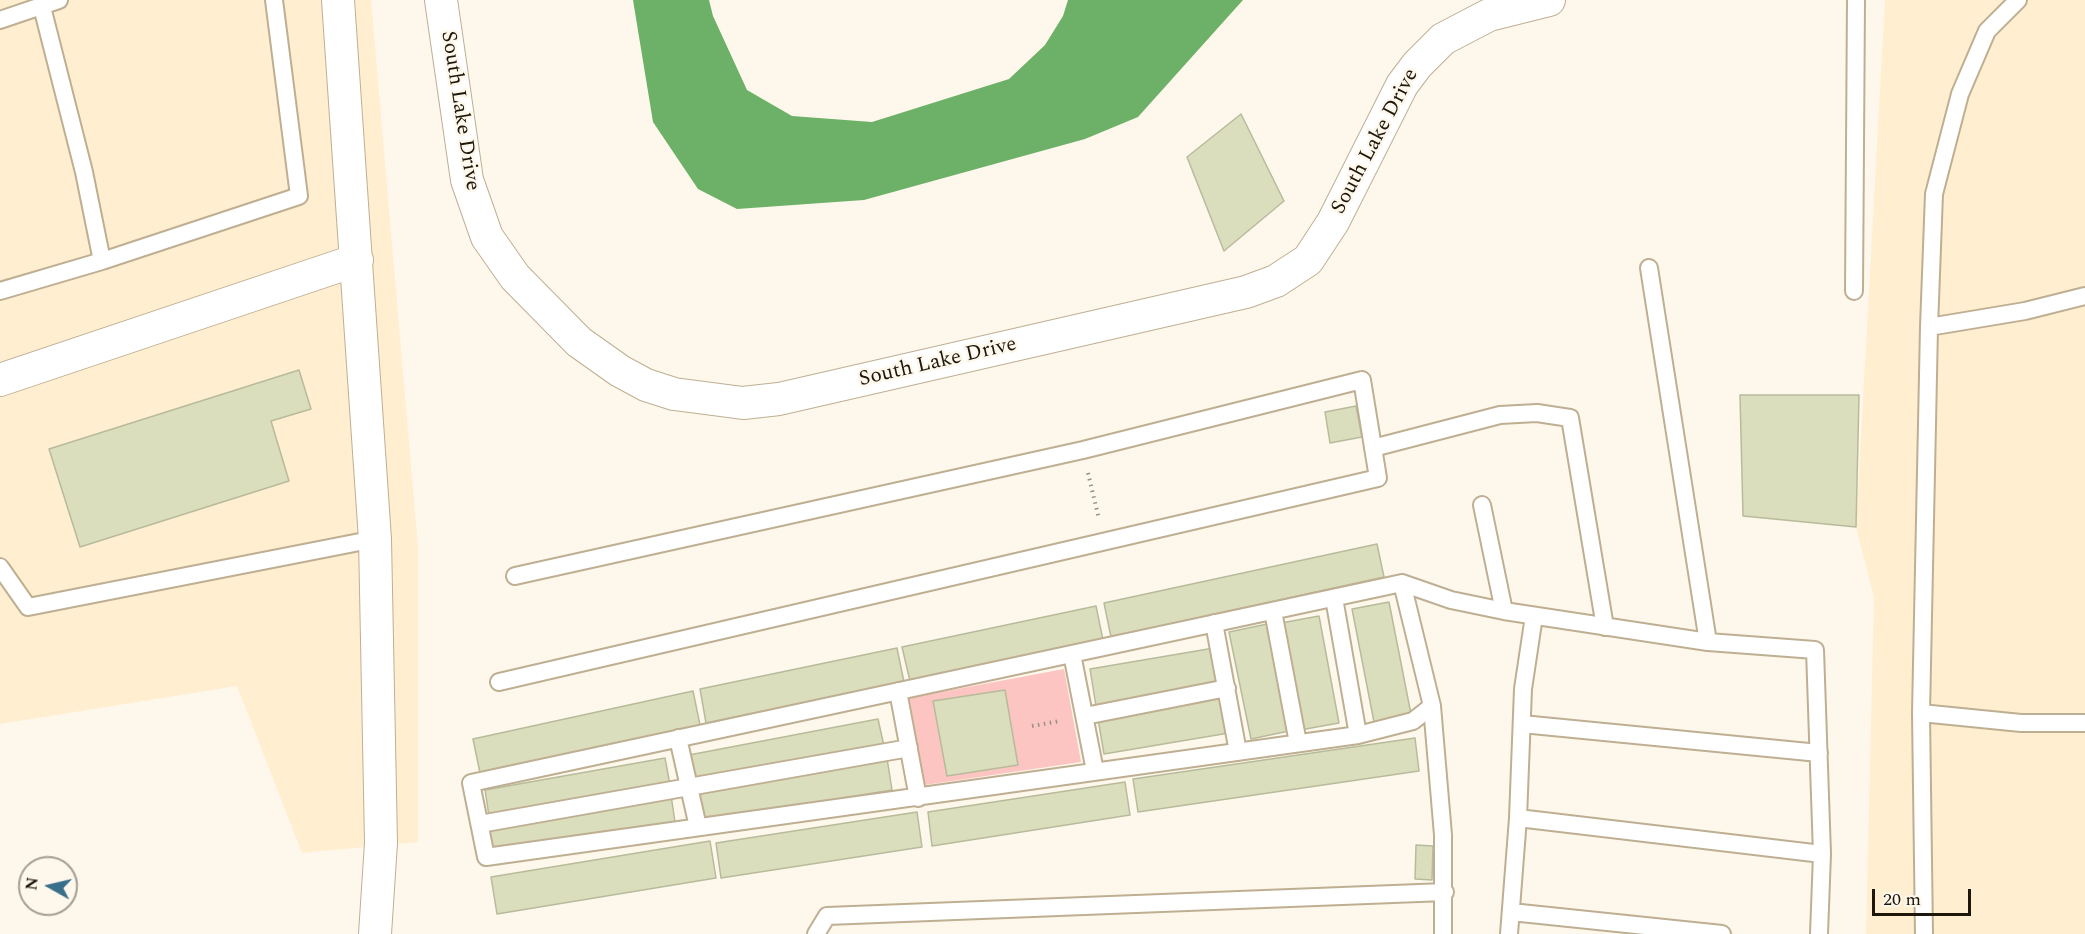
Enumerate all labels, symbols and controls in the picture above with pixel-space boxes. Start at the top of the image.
street label: South Lake Drive [434,29,484,193]
street label: South Lake Drive [1327,65,1425,219]
street label: South Lake Drive [857,333,1019,393]
north arrow [18,856,78,916]
text: N [19,876,45,892]
scale bar [1875,877,1974,915]
text: 20 m [1883,886,1921,913]

